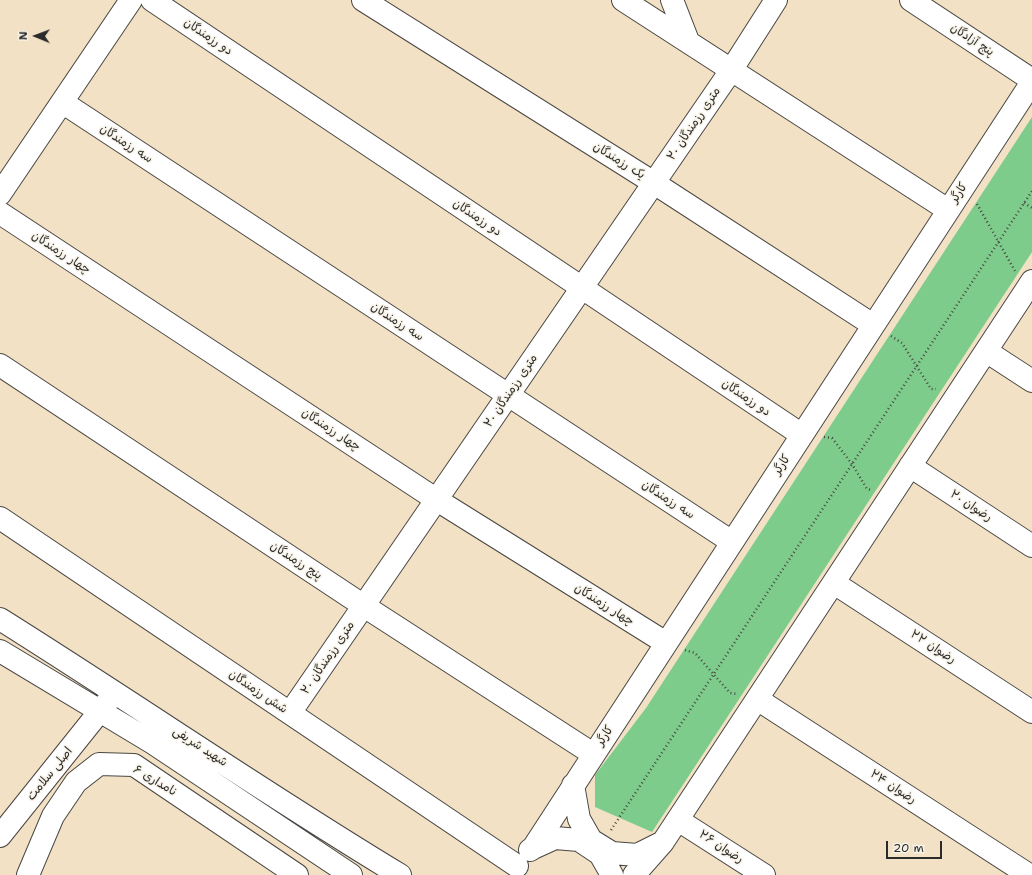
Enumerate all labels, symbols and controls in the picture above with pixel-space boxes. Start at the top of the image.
street label: دو رزمندگان [181,15,235,59]
north arrow [16,16,56,56]
street label: پنج آزادگان [947,21,997,59]
text: N [16,31,31,40]
street label: ۲۰ متری رزمندگان [664,85,724,163]
street label: سه رزمندگان [97,122,155,166]
street label: یک رزمندگان [590,139,648,183]
street label: کارگر [947,180,971,206]
street label: دو رزمندگان [450,196,504,240]
street label: چهار رزمندگان [29,229,93,277]
street label: سه رزمندگان [368,300,426,344]
street label: ۲۰ متری رزمندگان [481,352,541,430]
street label: دو رزمندگان [719,376,773,420]
street label: چهار رزمندگان [299,406,363,454]
street label: کارگر [770,452,794,478]
street label: سه رزمندگان [639,478,697,522]
street label: رضوان ۲۰ [947,487,995,525]
street label: پنج رزمندگان [267,539,325,583]
street label: چهار رزمندگان [572,581,636,629]
street label: ۲۰ متری رزمندگان [298,619,358,697]
street label: رضوان ۲۲ [908,627,958,667]
street label: شش رزمندگان [226,667,290,717]
street label: کارگر [593,723,617,749]
street label: شهید شریفی [170,724,230,770]
street label: اصلی سلامت [24,744,76,804]
street label: نامداری ۶ [130,762,180,800]
street label: رضوان ۲۴ [867,767,919,807]
street label: رضوان ۲۶ [696,827,746,867]
scale bar [888,833,944,859]
text: 20 m [893,840,924,856]

